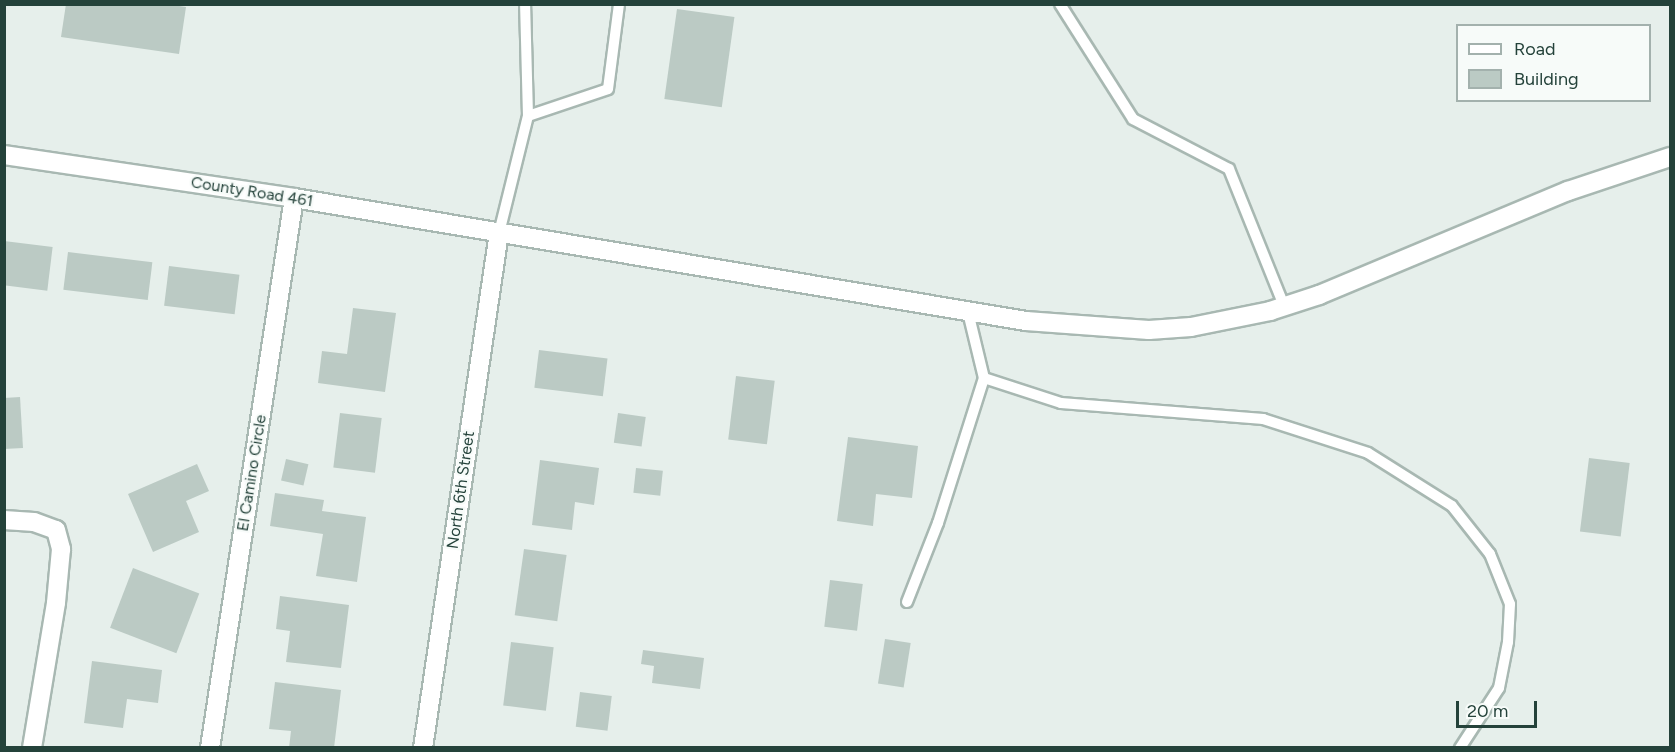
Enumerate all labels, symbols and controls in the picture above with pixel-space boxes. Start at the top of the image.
legend [1456,24,1651,102]
text: Road [1514,38,1555,60]
text: Building [1514,68,1579,90]
street label: County Road 461 [190,173,314,211]
street label: El Camino Circle [233,413,271,533]
street label: North 6th Street [443,430,479,550]
scale bar [1459,689,1540,727]
text: 20 m [1467,700,1508,722]

